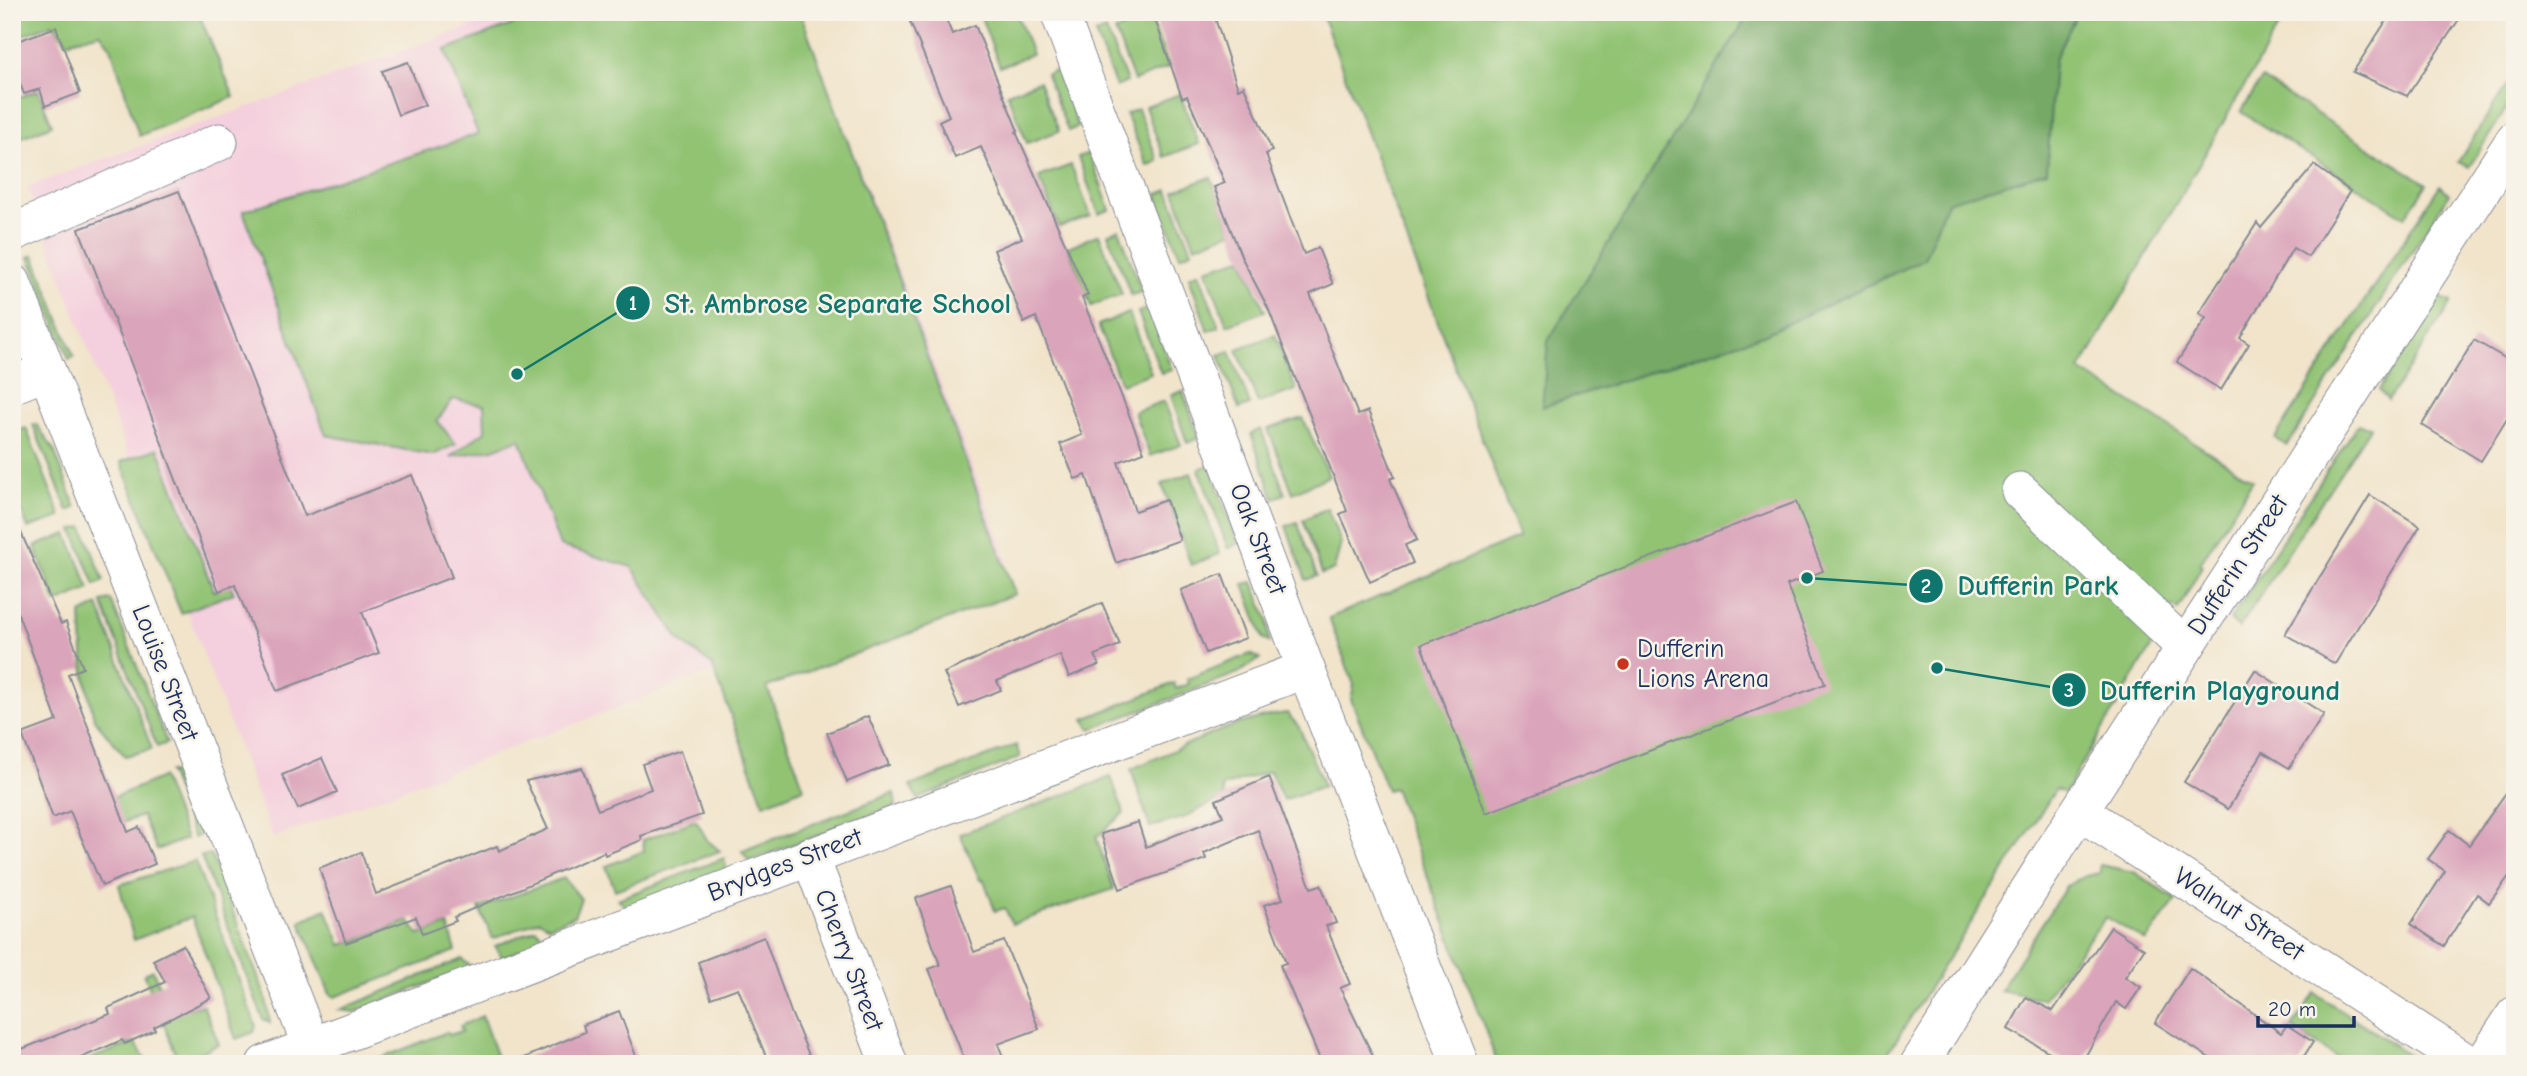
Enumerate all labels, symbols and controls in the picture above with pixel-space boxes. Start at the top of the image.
callout: St. Ambrose Separate School [616,278,1025,327]
text: St. Ambrose Separate School [665,288,1011,320]
text: 1 [629,291,637,315]
street label: Oak Street [1223,479,1293,600]
street label: Dufferin Street [2182,488,2295,641]
callout: Dufferin Park [1909,561,2133,610]
text: Dufferin Park [1957,570,2119,602]
text: 2 [1921,574,1931,598]
street label: Louise Street [125,601,205,747]
place label: Dufferin Lions Arena [1637,634,1769,694]
marker: Dufferin Lions Arena [1615,656,1631,672]
callout: Dufferin Playground [2051,666,2354,715]
text: Dufferin Playground [2100,675,2340,707]
text: 3 [2064,678,2074,702]
street label: Brydges Street [704,821,868,908]
street label: Walnut Street [2168,861,2311,968]
street label: Cherry Street [808,885,890,1036]
scale bar [2258,985,2354,1029]
text: 20 m [2268,997,2316,1021]

